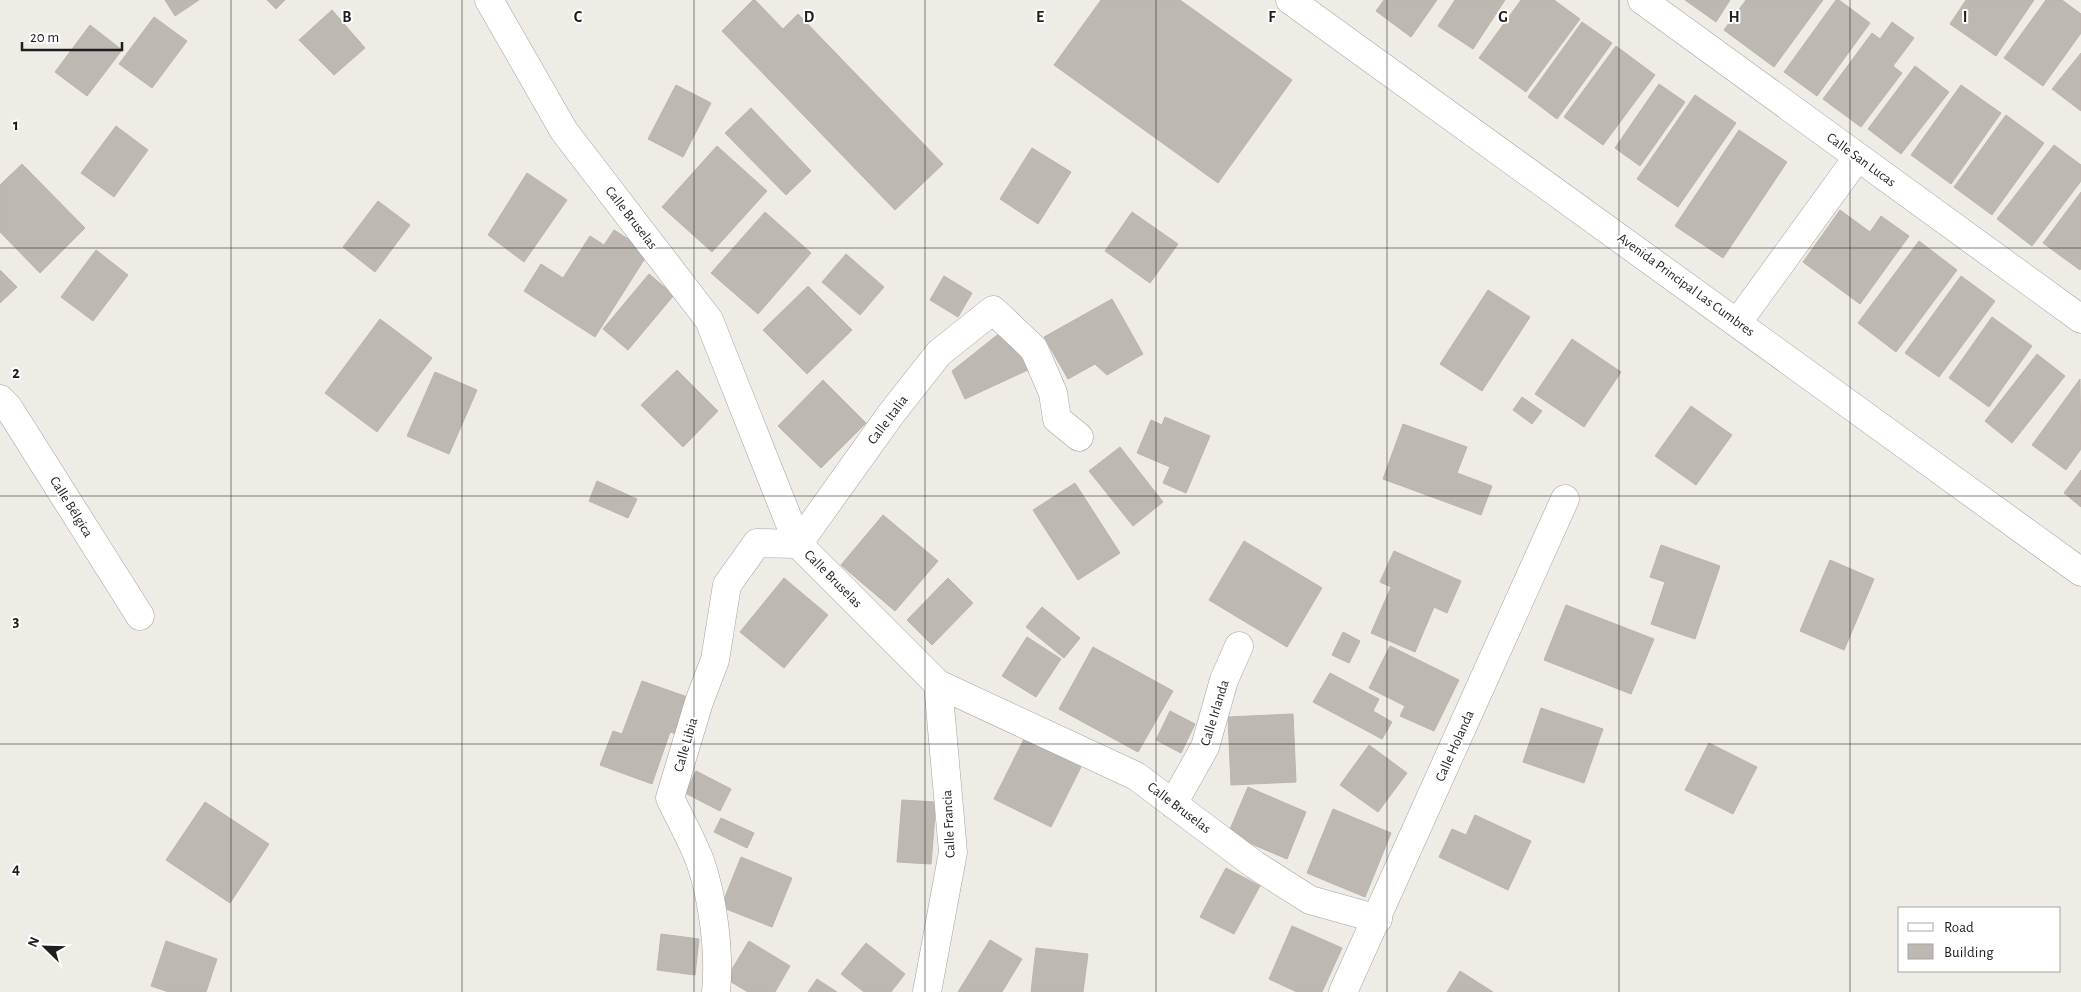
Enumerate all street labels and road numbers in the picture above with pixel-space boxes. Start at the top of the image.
street label: Calle San Lucas [1824,130,1898,190]
street label: Calle Bruselas [602,184,660,252]
street label: Avenida Principal Las Cumbres [1615,231,1757,339]
street label: Calle Italia [865,392,911,447]
street label: Calle Bélgica [47,474,95,540]
street label: Calle Bruselas [801,547,865,611]
street label: Calle Irlanda [1198,678,1232,748]
street label: Calle Holanda [1433,708,1477,784]
street label: Calle Libia [672,716,701,774]
street label: Calle Bruselas [1145,780,1213,836]
street label: Calle Francia [940,789,958,858]

